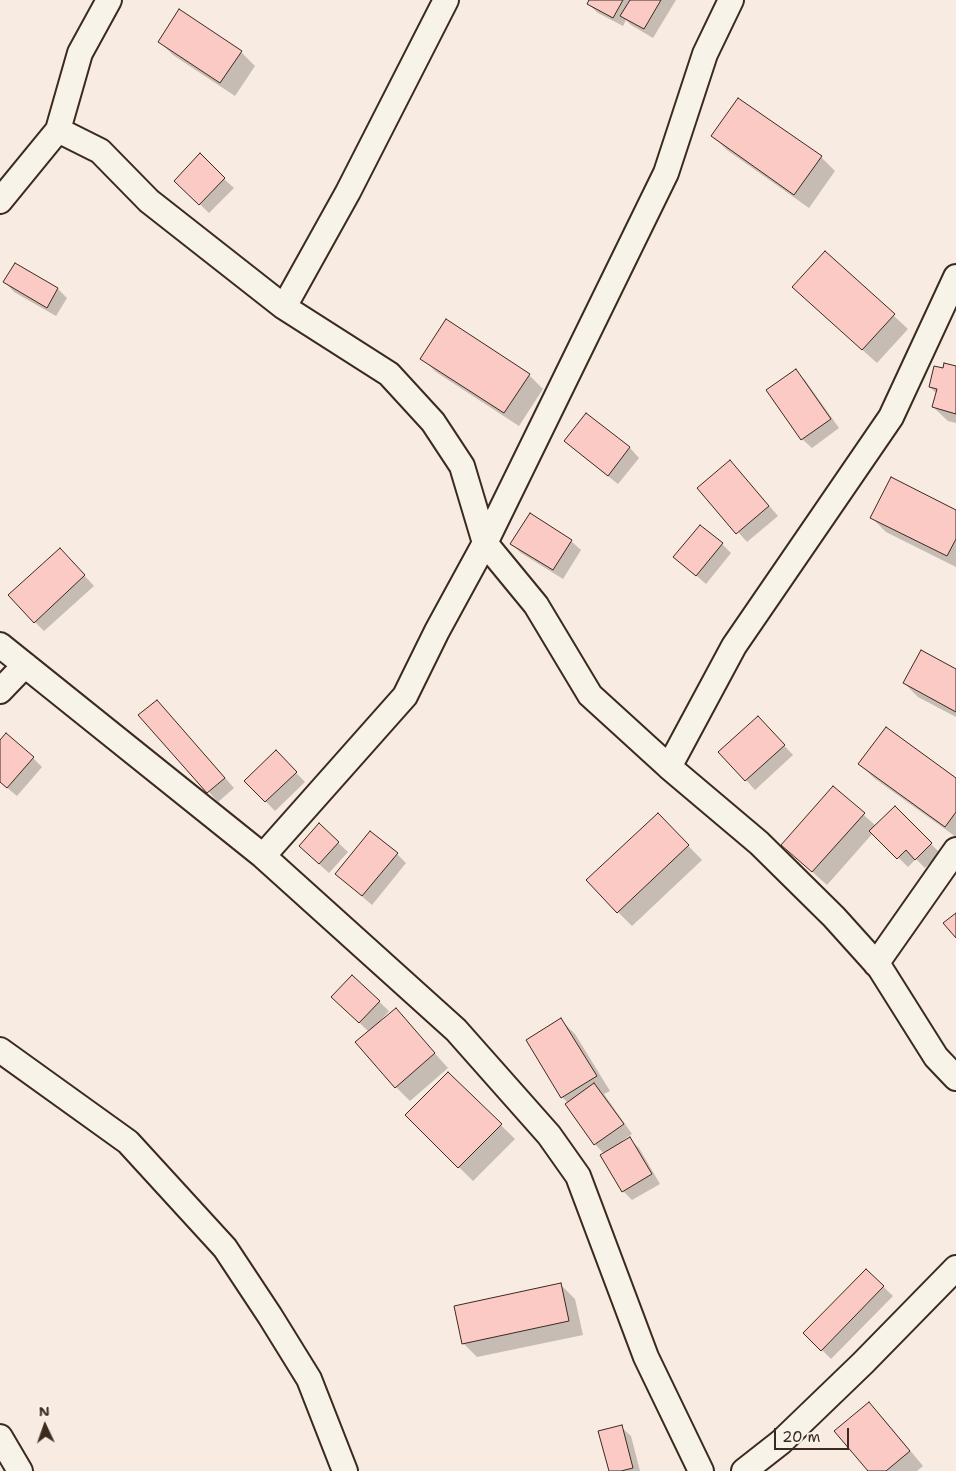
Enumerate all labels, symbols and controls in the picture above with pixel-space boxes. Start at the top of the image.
north arrow [20,1401,70,1451]
text: N [38,1402,50,1420]
scale bar [776,1418,851,1450]
text: 20 m [782,1427,821,1447]

